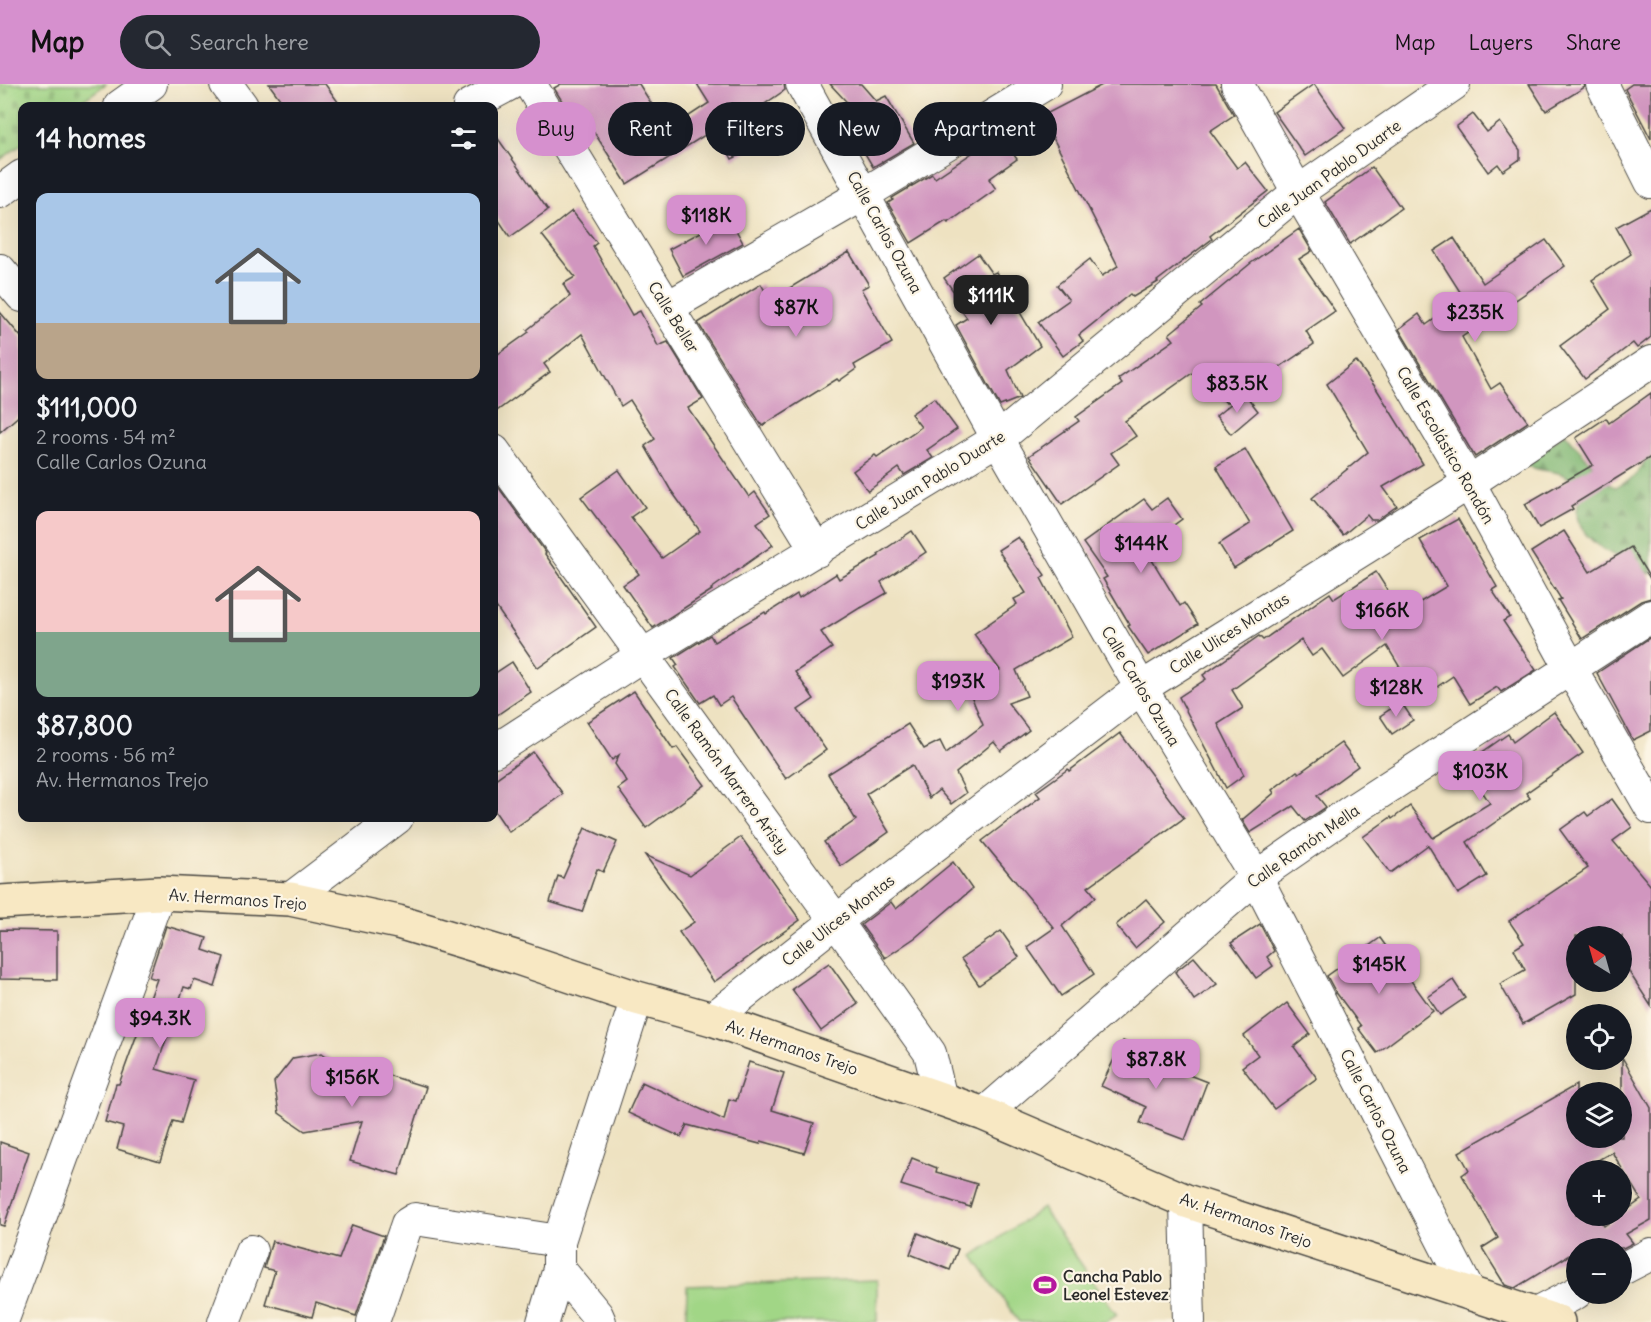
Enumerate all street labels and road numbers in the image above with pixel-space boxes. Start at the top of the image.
street label: Calle Juan Pablo Duarte [1253,115,1405,233]
street label: Calle Carlos Ozuna [843,167,927,297]
street label: Calle Beller [644,278,704,357]
street label: Calle Escolástico Rondón [1393,363,1499,527]
street label: Calle Juan Pablo Duarte [852,426,1008,534]
street label: Calle Ulices Montas [1165,588,1293,678]
street label: Calle Carlos Ozuna [1097,622,1185,750]
street label: Calle Ramón Marrero Aristy [660,685,794,857]
street label: Calle Ramón Mella [1243,800,1363,892]
street label: Calle Ulices Montas [778,870,898,970]
street label: Av. Hermanos Trejo [168,884,308,914]
street label: Av. Hermanos Trejo [723,1015,861,1079]
street label: Calle Carlos Ozuna [1336,1046,1416,1176]
street label: Av. Hermanos Trejo [1177,1188,1315,1252]

